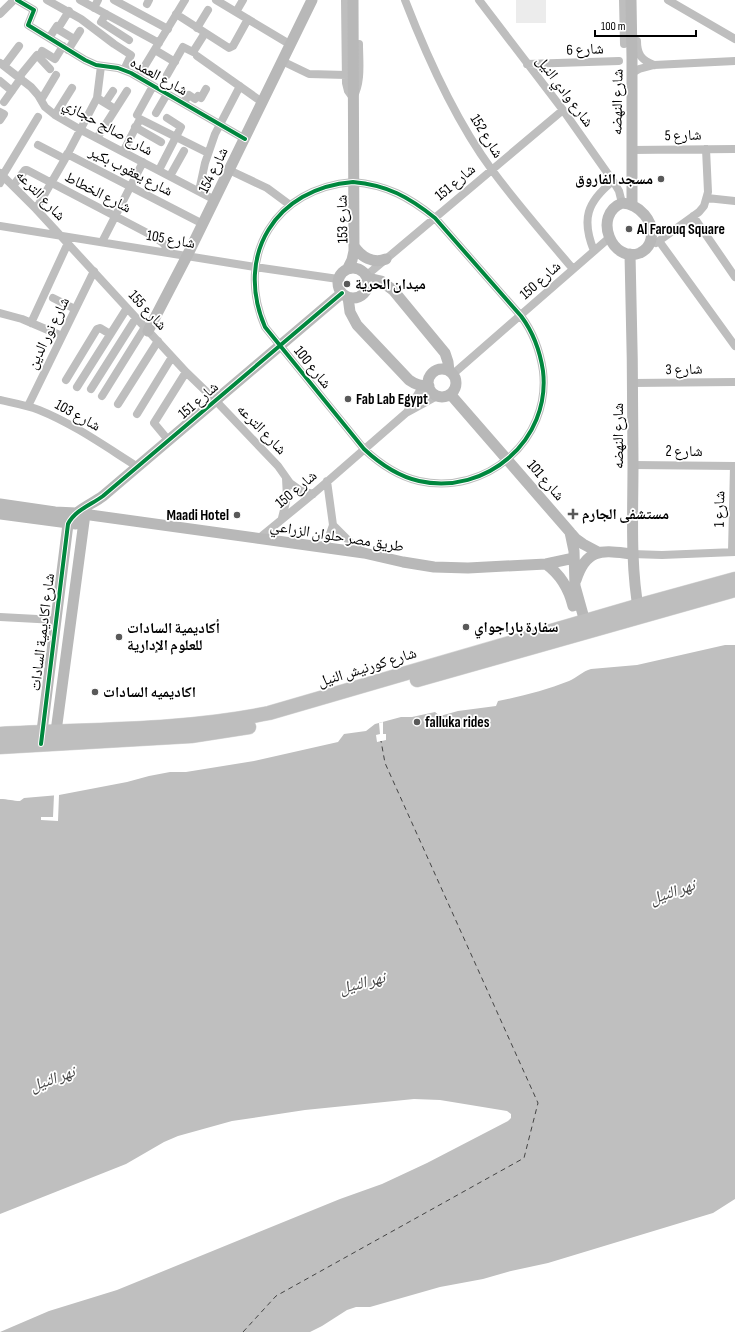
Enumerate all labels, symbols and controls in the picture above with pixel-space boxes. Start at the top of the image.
scale bar [595,12,696,38]
text: 100 m [601,19,626,34]
street label: شارع 6 [566,39,604,60]
street label: شارع وادي النيل [530,52,598,132]
street label: شارع العمده [126,53,191,100]
street label: شارع النهضه [607,69,628,135]
street label: شارع صالح حجازي [58,95,156,162]
street label: شارع 152 [466,111,508,162]
street label: شارع 5 [664,126,702,145]
street label: شارع يعقوب بكير [85,142,176,201]
street label: شارع 154 [194,144,233,196]
street label: شارع 151 [431,160,480,205]
street label: شارع الترعه [12,166,70,225]
street label: شارع الخطاط [61,168,134,217]
place label: مسجد الفاروق [575,170,653,189]
marker: مسجد الفاروق [656,174,666,184]
street label: شارع 153 [333,194,352,243]
place label: Al Farouq Square [636,220,725,239]
marker: Al Farouq Square [624,224,634,234]
street label: شارع 105 [145,226,197,253]
street label: شارع 150 [516,257,565,304]
place label: ميدان الحرية [355,275,426,294]
marker: ميدان الحرية [342,279,352,289]
street label: شارع 155 [124,286,171,335]
street label: شارع نور الدين [23,294,74,372]
street label: شارع 100 [290,342,336,393]
street label: شارع 3 [665,360,703,379]
street label: شارع 151 [174,378,223,423]
place label: Fab Lab Egypt [356,390,428,409]
marker: Fab Lab Egypt [343,394,353,404]
street label: شارع 103 [52,395,104,436]
street label: شارع الترعه [233,400,291,459]
street label: شارع النهضه [609,403,628,469]
street label: شارع 2 [665,442,703,461]
street label: شارع 101 [523,456,569,505]
street label: شارع 150 [271,466,321,512]
street label: شارع 1 [710,491,729,527]
place label: مستشفى الجارم [582,505,669,524]
place label: Maadi Hotel [166,506,229,525]
marker: مستشفى الجارم [567,508,579,520]
marker: Maadi Hotel [232,510,242,520]
street label: طريق مصر حلوان الزراعي [268,517,405,558]
street label: شارع اكاديمية السادات [26,572,59,692]
place label: سفارة باراجواي [474,618,559,639]
place label: أكاديمية السادات للعلوم الإدارية [127,619,220,655]
marker: سفارة باراجواي [461,622,471,632]
marker: أكاديمية السادات للعلوم الإدارية [114,632,124,642]
street label: شارع كورنيش النيل [315,643,419,692]
place label: اكاديميه السادات [103,683,196,702]
marker: اكاديميه السادات [90,687,100,697]
place label: falluka rides [425,713,490,732]
marker: falluka rides [412,717,422,727]
water label: نهر النيل [647,875,700,909]
water label: نهر النيل [337,968,390,999]
water label: نهر النيل [27,1062,80,1096]

